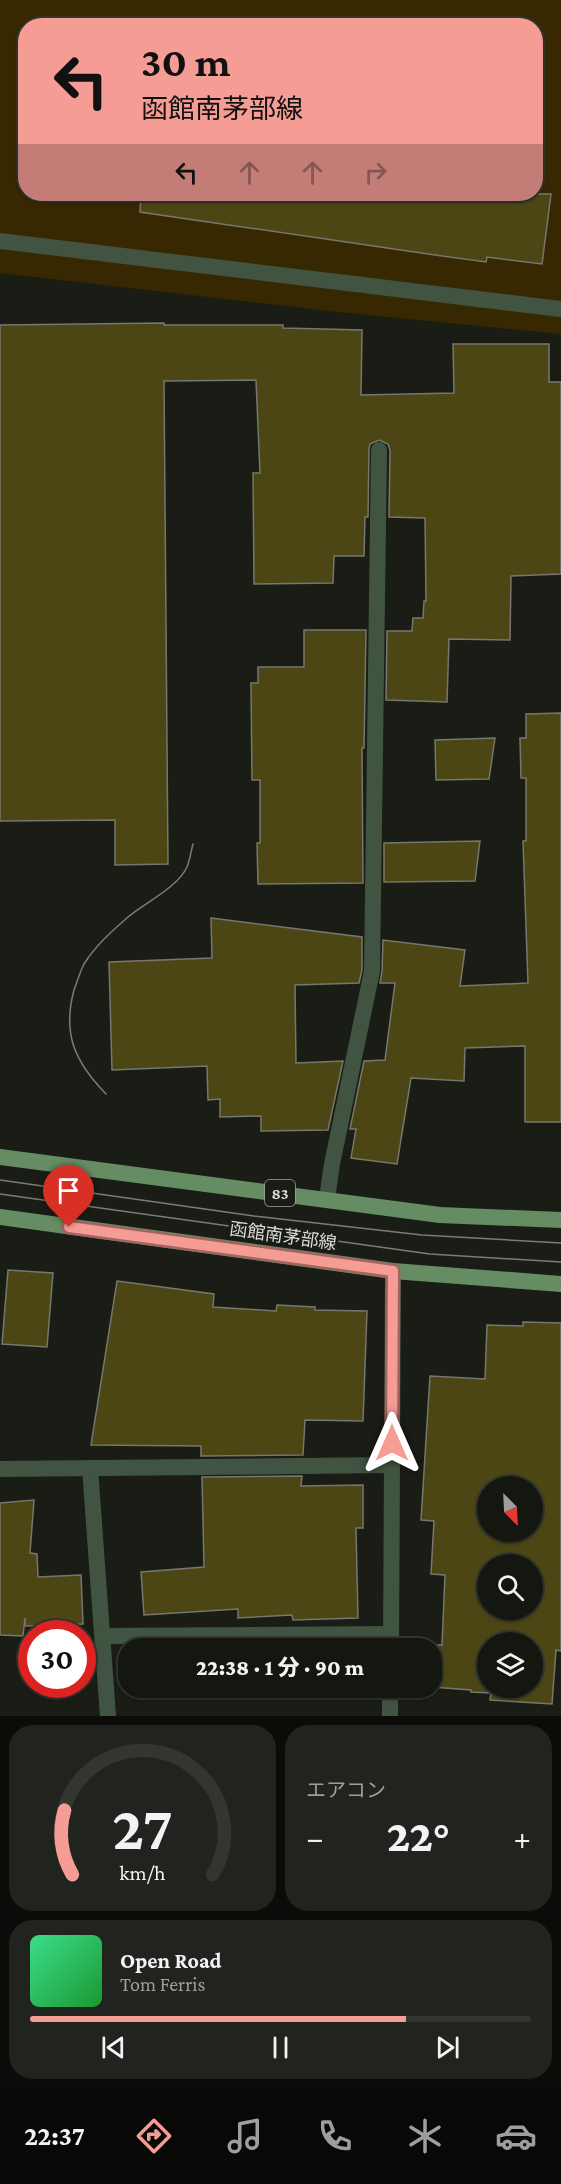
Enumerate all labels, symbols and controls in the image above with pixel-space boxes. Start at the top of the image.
text: 30 m [141,38,231,85]
icon: left [42,42,120,120]
text: 函館南茅部線 [141,94,303,124]
icon: left [170,156,203,189]
icon: ahead [233,156,266,189]
icon: ahead [296,156,329,189]
icon: right [359,156,392,189]
pin [43,1165,94,1227]
icon: arrive [52,1174,85,1207]
road number: 83 [265,1180,295,1206]
street label: 函館南茅部線 [228,1219,338,1253]
position arrow [360,1411,424,1475]
north arrow [477,1476,543,1542]
map controls [477,1476,543,1698]
button: search [477,1554,543,1620]
speed limit sign: 30 [18,1620,96,1698]
button: layers [477,1632,543,1698]
text: 22:38 · 1 分 · 90 m [196,1655,364,1680]
text: エアコン [306,1779,386,1801]
text: 27 [112,1793,173,1862]
text: 22° [387,1811,450,1861]
text: − [306,1819,323,1856]
text: + [514,1819,531,1856]
text: km/h [119,1861,166,1885]
text: Open Road [120,1948,222,1973]
text: Tom Ferris [120,1973,205,1995]
icon: previous [97,2031,130,2064]
icon: pause [264,2031,297,2064]
icon: next [431,2031,464,2064]
icon: directions [133,2115,175,2157]
icon: music [224,2115,266,2157]
icon: phone [314,2115,356,2157]
icon: climate [404,2115,446,2157]
icon: car [495,2115,537,2157]
text: 22:37 [24,2121,85,2151]

